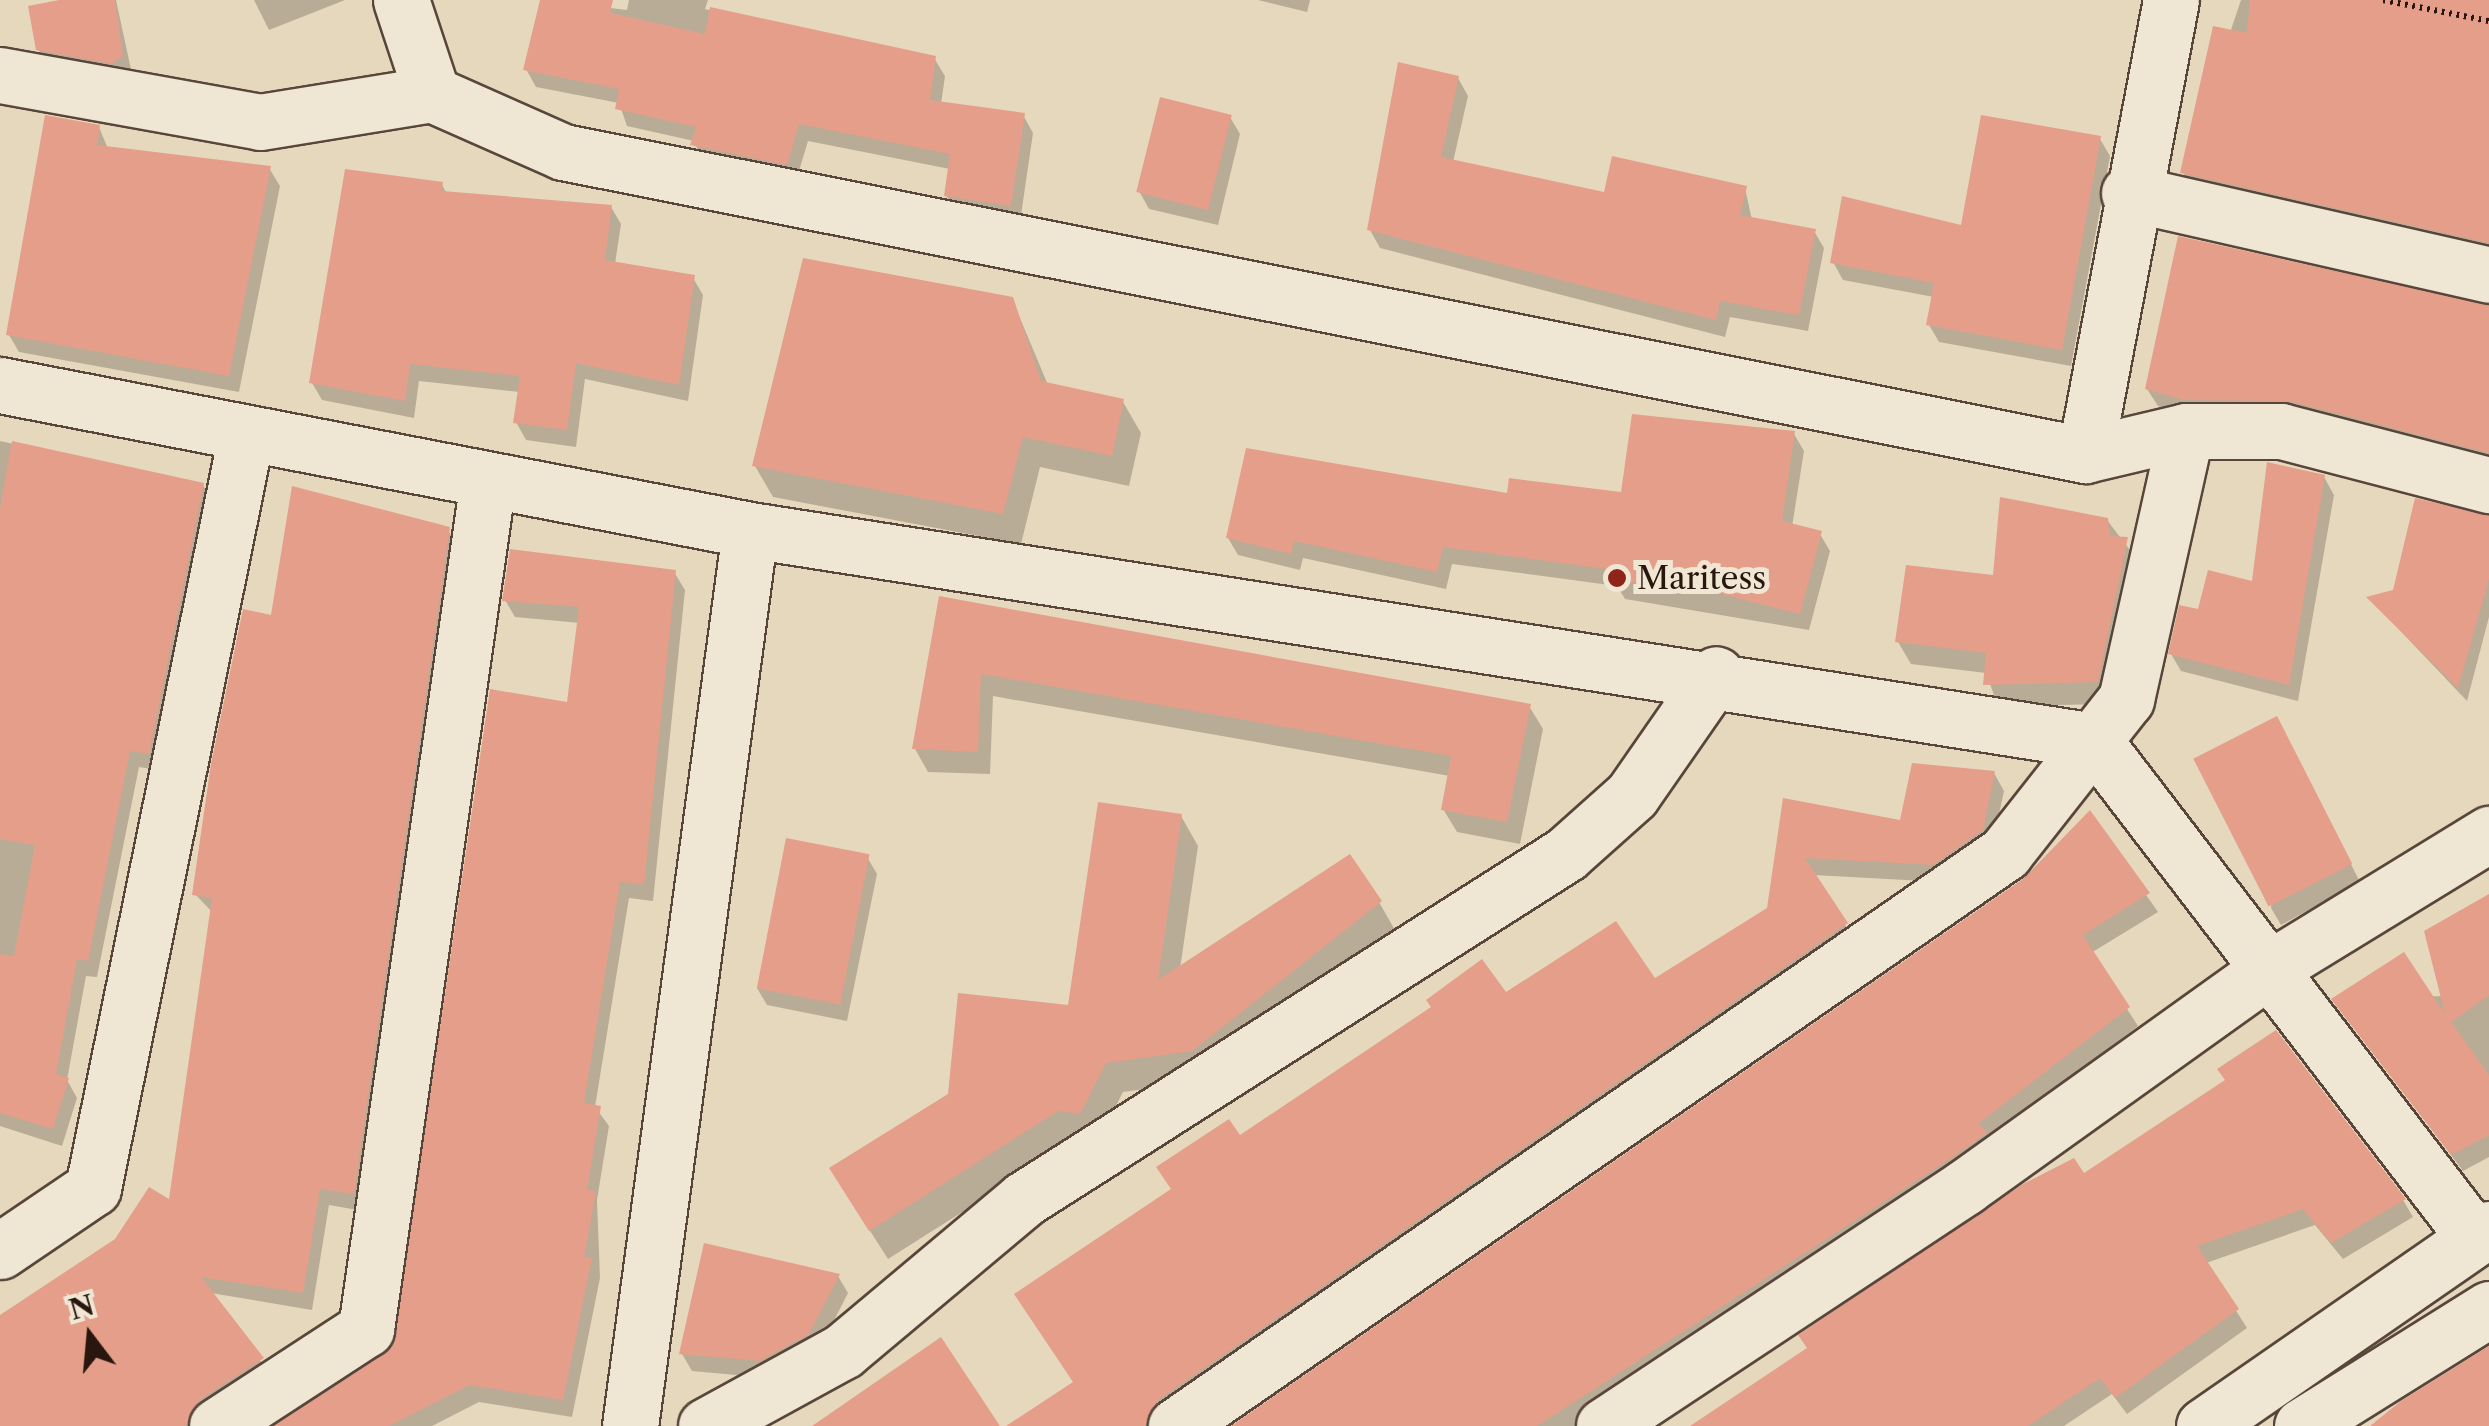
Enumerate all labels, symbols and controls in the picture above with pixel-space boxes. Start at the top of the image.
place label: Maritess [1637,559,1766,597]
marker: Maritess [1606,567,1628,589]
north arrow [40,1286,140,1386]
text: N [65,1287,98,1327]

